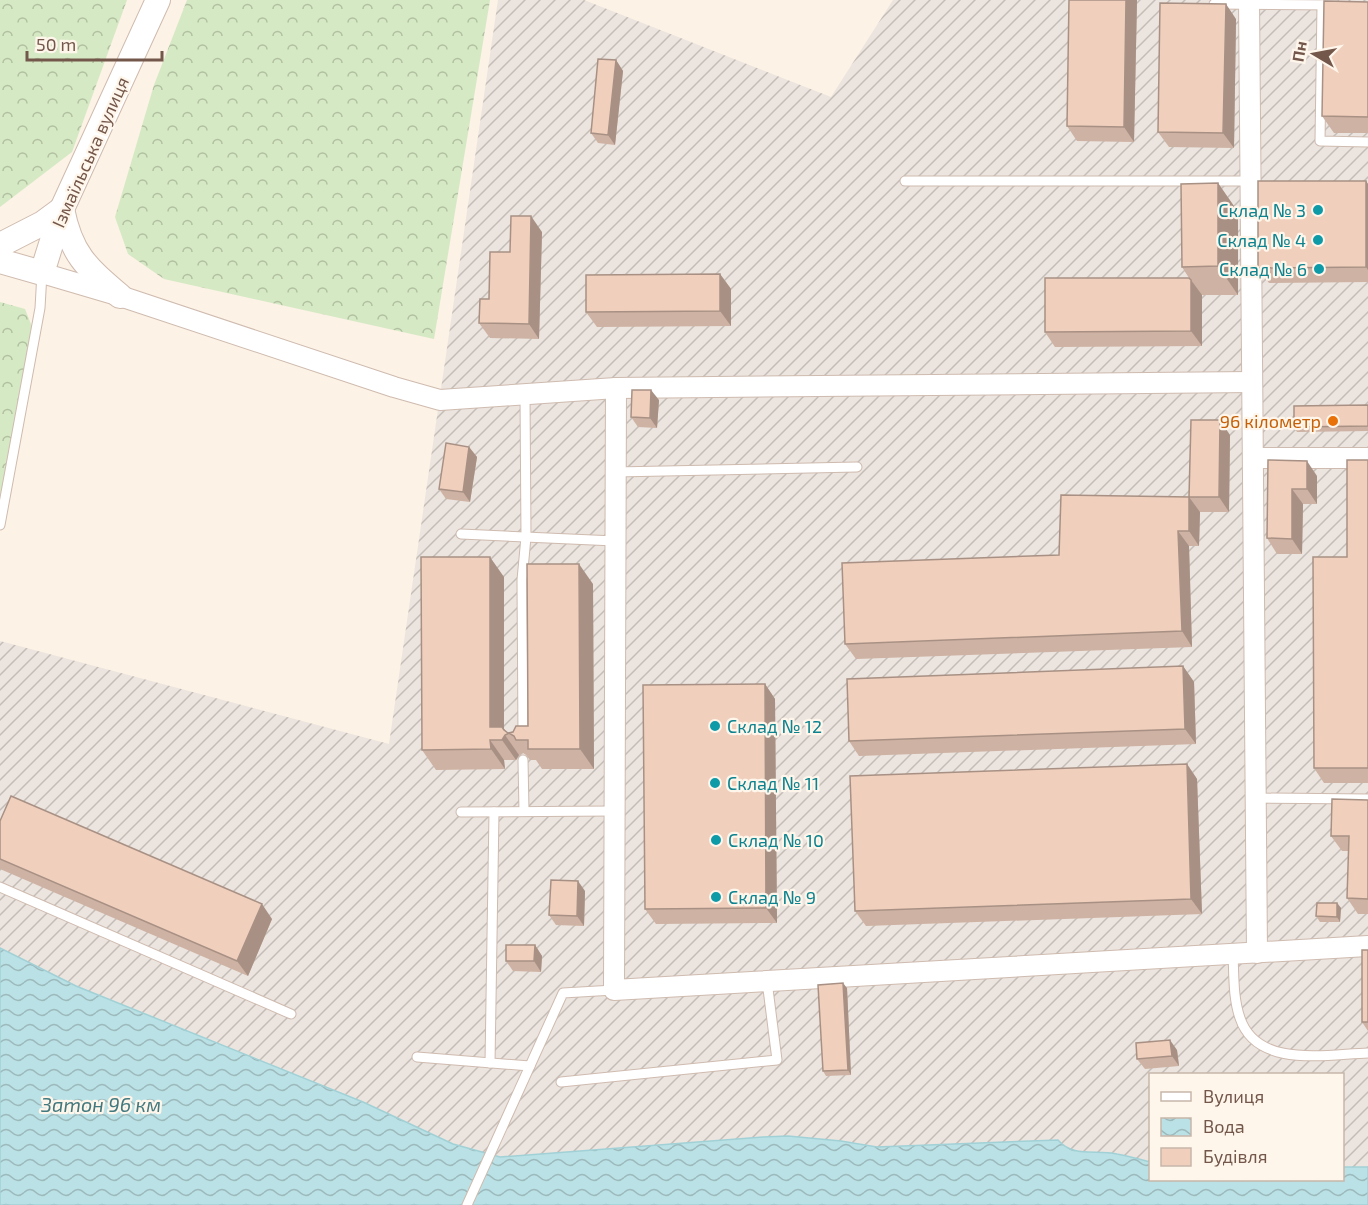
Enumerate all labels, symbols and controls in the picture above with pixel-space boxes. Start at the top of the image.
scale bar [27,24,162,62]
north arrow [1284,24,1344,84]
text: 50 m [36,33,76,55]
text: Пн [1288,39,1310,63]
street label: Ізмаїльська вулиця [47,73,133,231]
place label: Склад № 3 [1218,199,1306,221]
marker: Склад № 3 [1311,203,1325,217]
place label: Склад № 4 [1217,229,1306,251]
marker: Склад № 4 [1311,233,1325,247]
place label: Склад № 6 [1219,258,1307,280]
marker: Склад № 6 [1312,262,1326,276]
place label: 96 кілометр [1220,410,1321,432]
marker: 96 кілометр [1326,414,1340,428]
place label: Склад № 12 [727,715,822,737]
marker: Склад № 12 [708,719,722,733]
place label: Склад № 11 [727,772,819,794]
marker: Склад № 11 [708,776,722,790]
place label: Склад № 10 [728,829,824,851]
marker: Склад № 10 [709,833,723,847]
place label: Склад № 9 [728,886,816,908]
marker: Склад № 9 [709,890,723,904]
legend [1149,1073,1344,1181]
text: Вулиця [1203,1085,1264,1107]
water label: Затон 96 км [40,1092,161,1116]
text: Вода [1203,1115,1245,1137]
text: Будівля [1203,1145,1267,1167]

